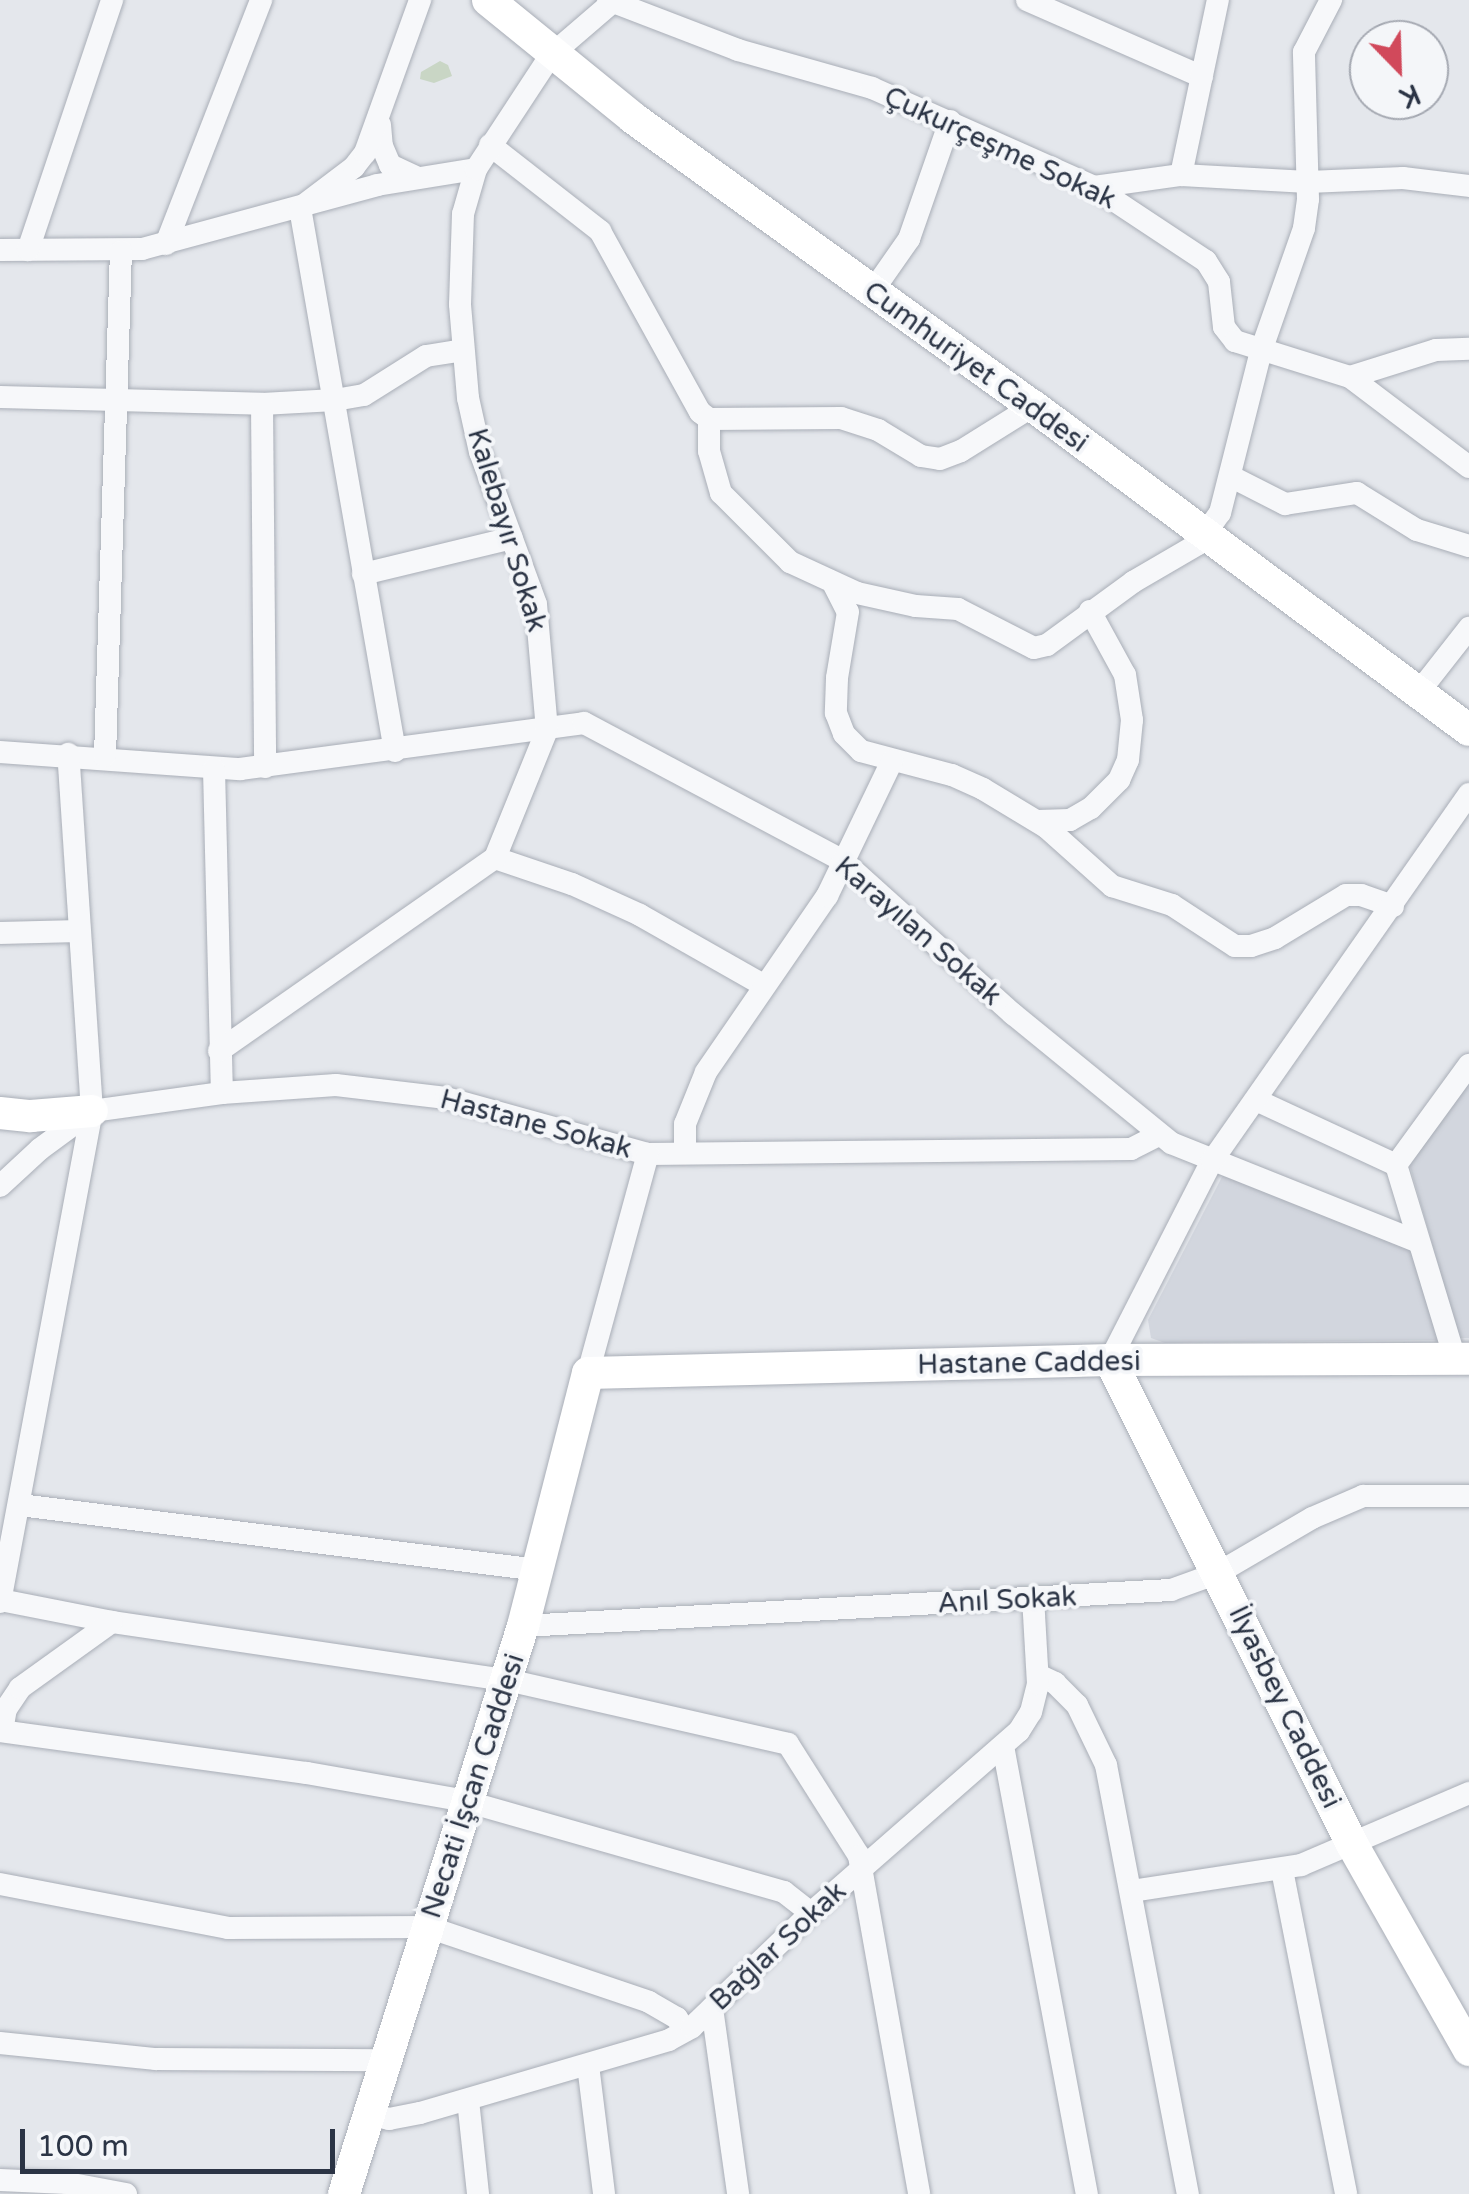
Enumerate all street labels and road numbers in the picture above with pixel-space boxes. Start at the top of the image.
street label: Çukurçeşme Sokak [879,80,1121,216]
street label: Cumhuriyet Caddesi [857,274,1095,460]
street label: Kalebayır Sokak [460,424,554,636]
street label: Karayılan Sokak [828,849,1008,1013]
street label: Hastane Sokak [436,1082,636,1166]
street label: Hastane Caddesi [917,1344,1141,1382]
street label: Anıl Sokak [937,1580,1077,1620]
street label: İlyasbey Caddesi [1221,1600,1349,1814]
street label: Necati İşcan Caddesi [414,1650,532,1922]
street label: Bağlar Sokak [703,1874,853,2018]

